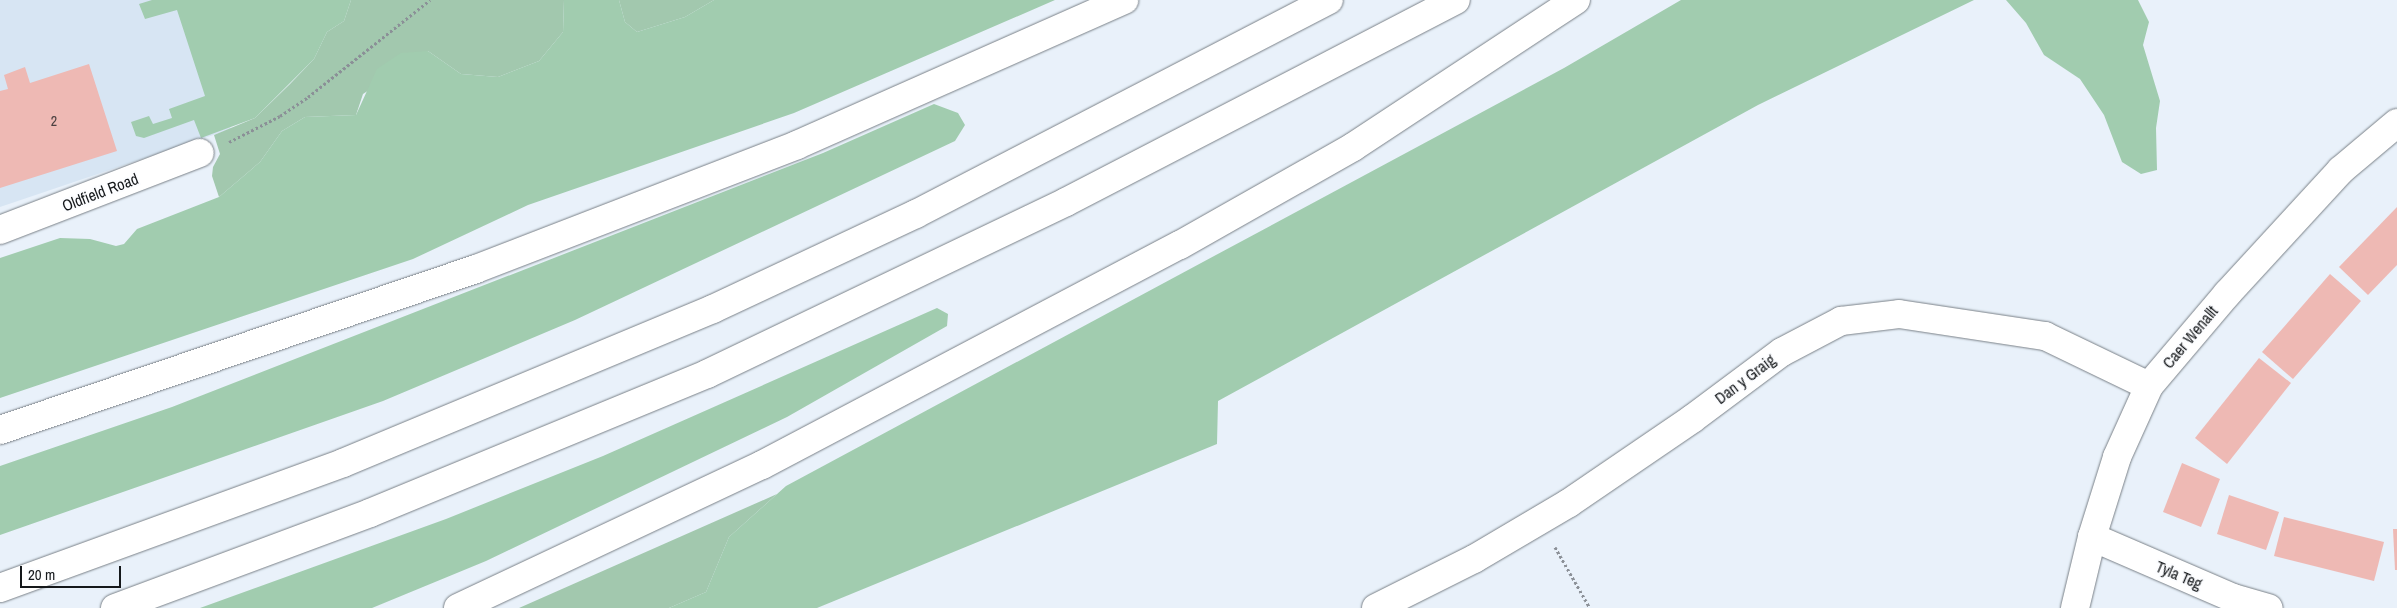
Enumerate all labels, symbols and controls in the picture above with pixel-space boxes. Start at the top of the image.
house number: 2 [51,113,57,129]
street label: Oldfield Road [59,169,141,215]
street label: Caer Wenallt [2158,302,2222,372]
street label: Dan y Graig [1711,350,1779,408]
scale bar [22,556,124,588]
street label: Tyla Teg [2153,557,2205,593]
text: 20 m [28,564,55,585]

